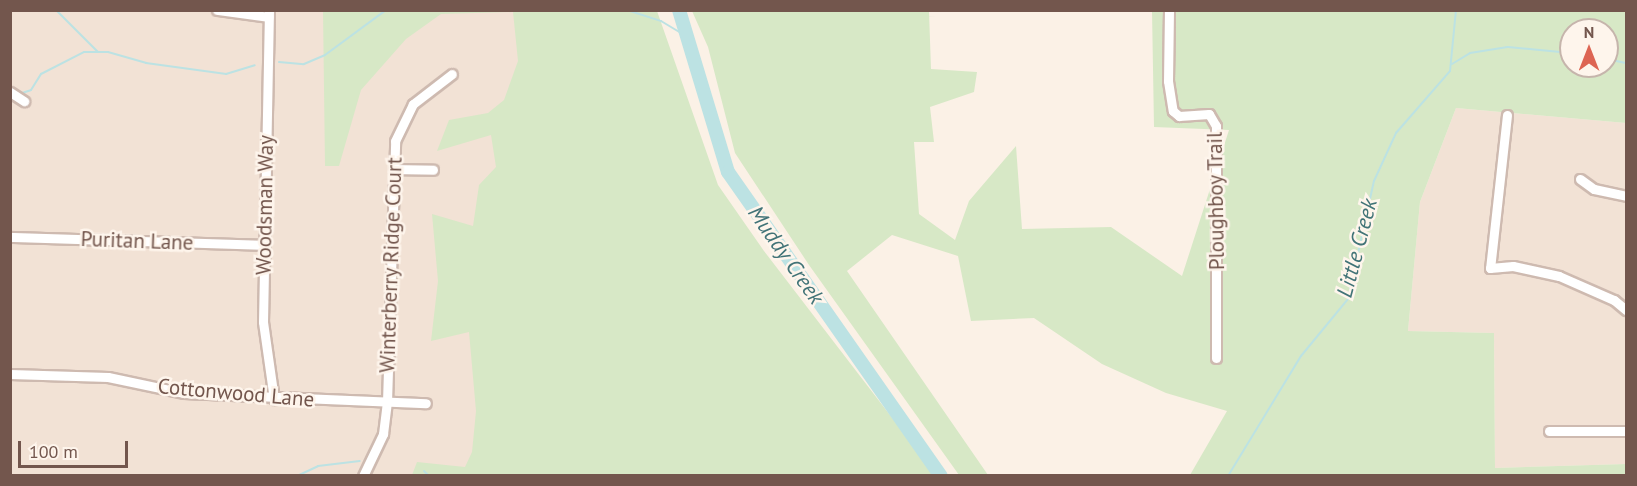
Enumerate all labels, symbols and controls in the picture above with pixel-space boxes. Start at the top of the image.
north arrow [1559,18,1619,78]
text: N [1584,22,1594,42]
street label: Ploughboy Trail [1202,131,1230,271]
street label: Woodsman Way [251,135,279,275]
street label: Winterberry Ridge Court [375,156,407,374]
water label: Little Creek [1331,196,1383,300]
water label: Muddy Creek [742,201,830,309]
street label: Puritan Lane [80,226,194,256]
street label: Cottonwood Lane [157,374,315,412]
scale bar [21,429,130,467]
text: 100 m [29,440,78,463]

